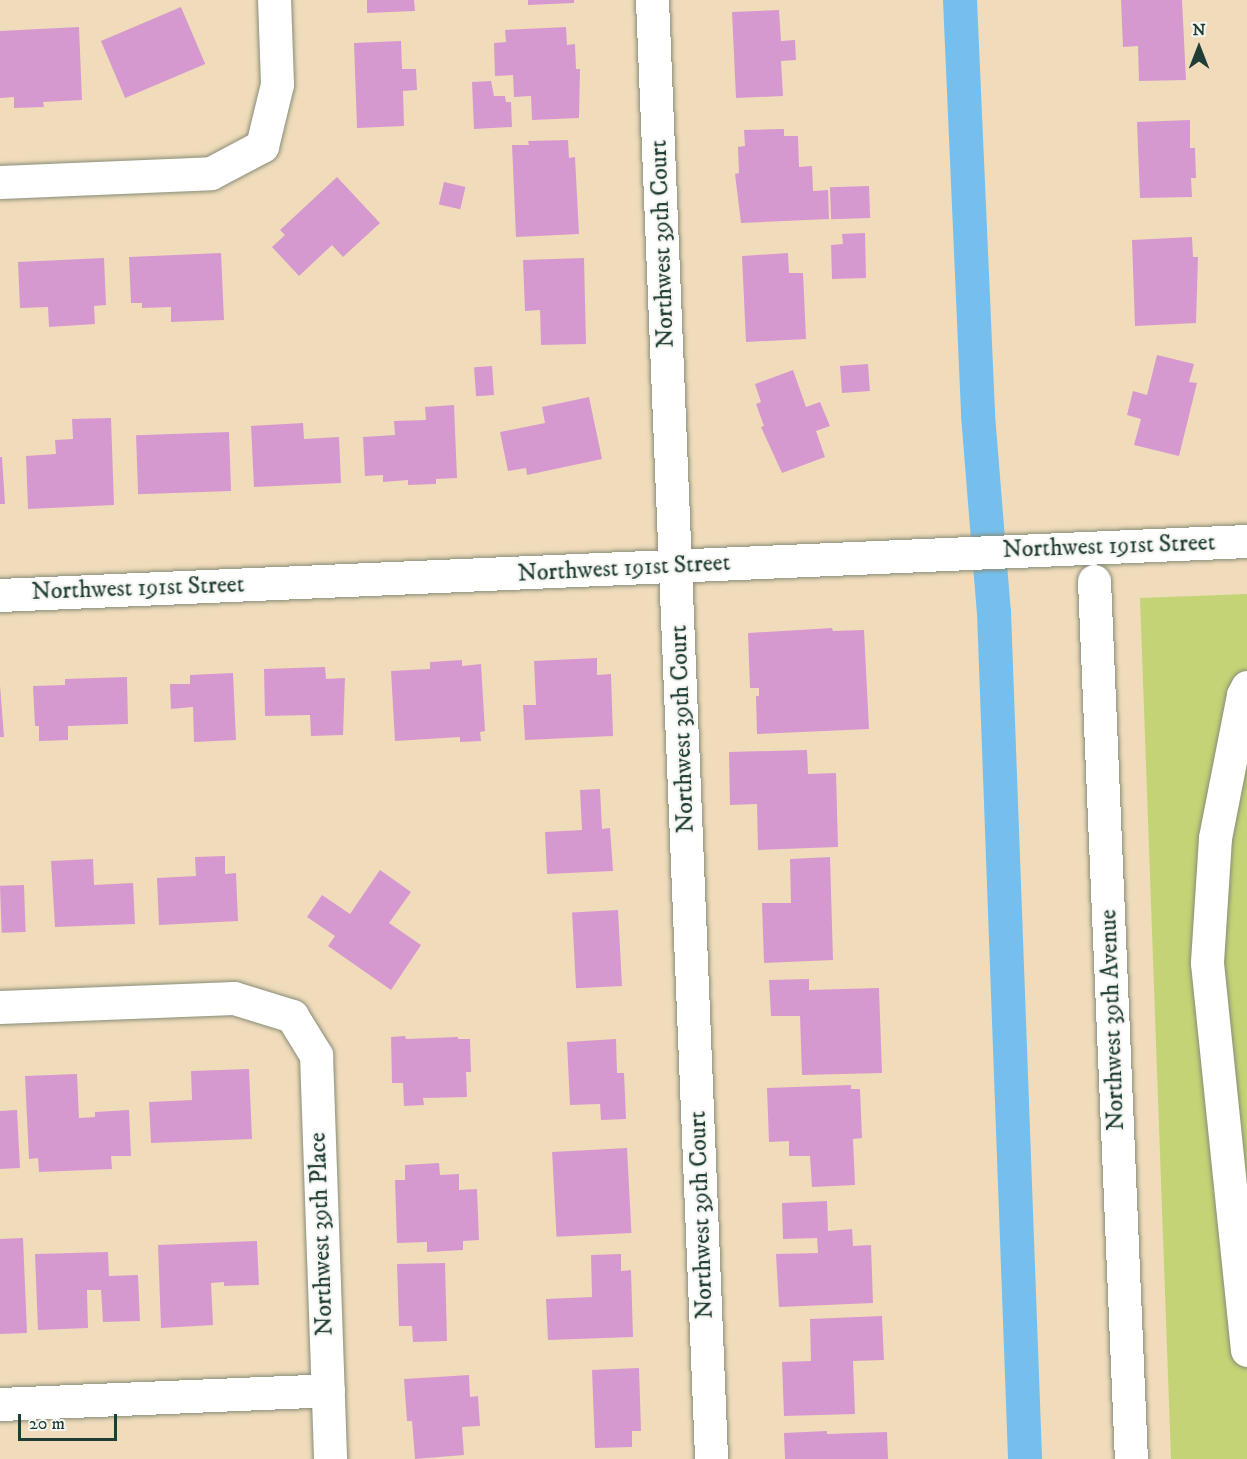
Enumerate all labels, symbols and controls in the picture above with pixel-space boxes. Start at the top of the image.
north arrow [1169,18,1229,78]
text: N [1192,20,1206,40]
street label: Northwest 39th Court [645,139,681,349]
street label: Northwest 191st Street [1002,529,1216,565]
street label: Northwest 191st Street [517,549,731,589]
street label: Northwest 191st Street [31,571,245,607]
street label: Northwest 39th Court [665,624,701,834]
street label: Northwest 39th Avenue [1095,909,1131,1131]
street label: Northwest 39th Court [684,1110,720,1320]
street label: Northwest 39th Place [304,1132,340,1336]
scale bar [21,1402,120,1440]
text: 20 m [29,1413,65,1435]

